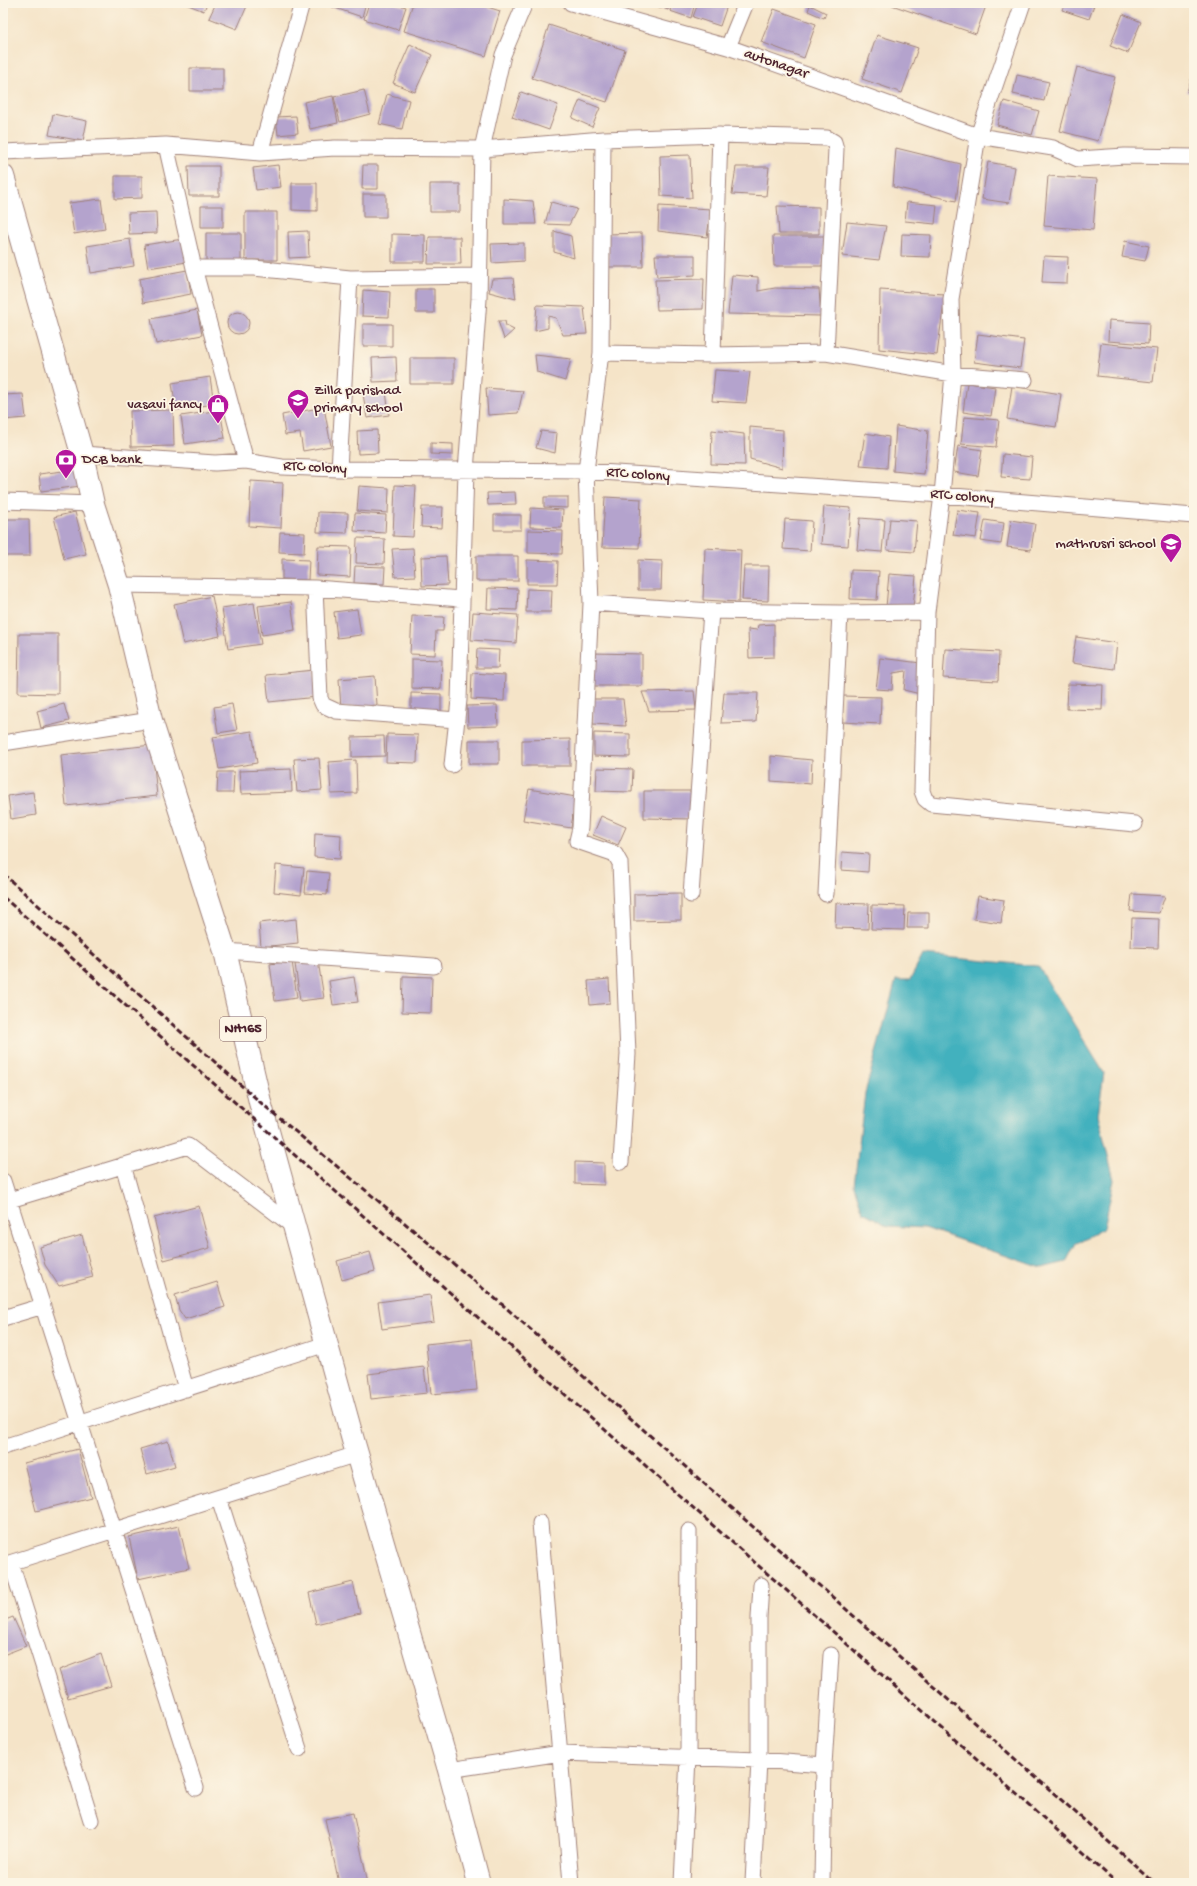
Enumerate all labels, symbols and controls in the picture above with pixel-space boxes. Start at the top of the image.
street label: autonagar [741,45,812,84]
place label: Zilla parishad primary school [313,382,403,417]
school or university icon: Zilla parishad primary school [285,387,311,420]
shop icon: vasavi fancy [205,392,231,425]
place label: vasavi fancy [127,396,203,414]
bank icon: DCB bank [53,447,79,480]
place label: DCB bank [81,451,143,469]
street label: RTC colony [283,457,348,479]
street label: RTC colony [606,464,671,486]
street label: RTC colony [929,485,995,509]
school or university icon: mathrusri school [1158,531,1184,564]
place label: mathrusri school [1055,535,1156,553]
road number: NH165 [220,1017,266,1041]

